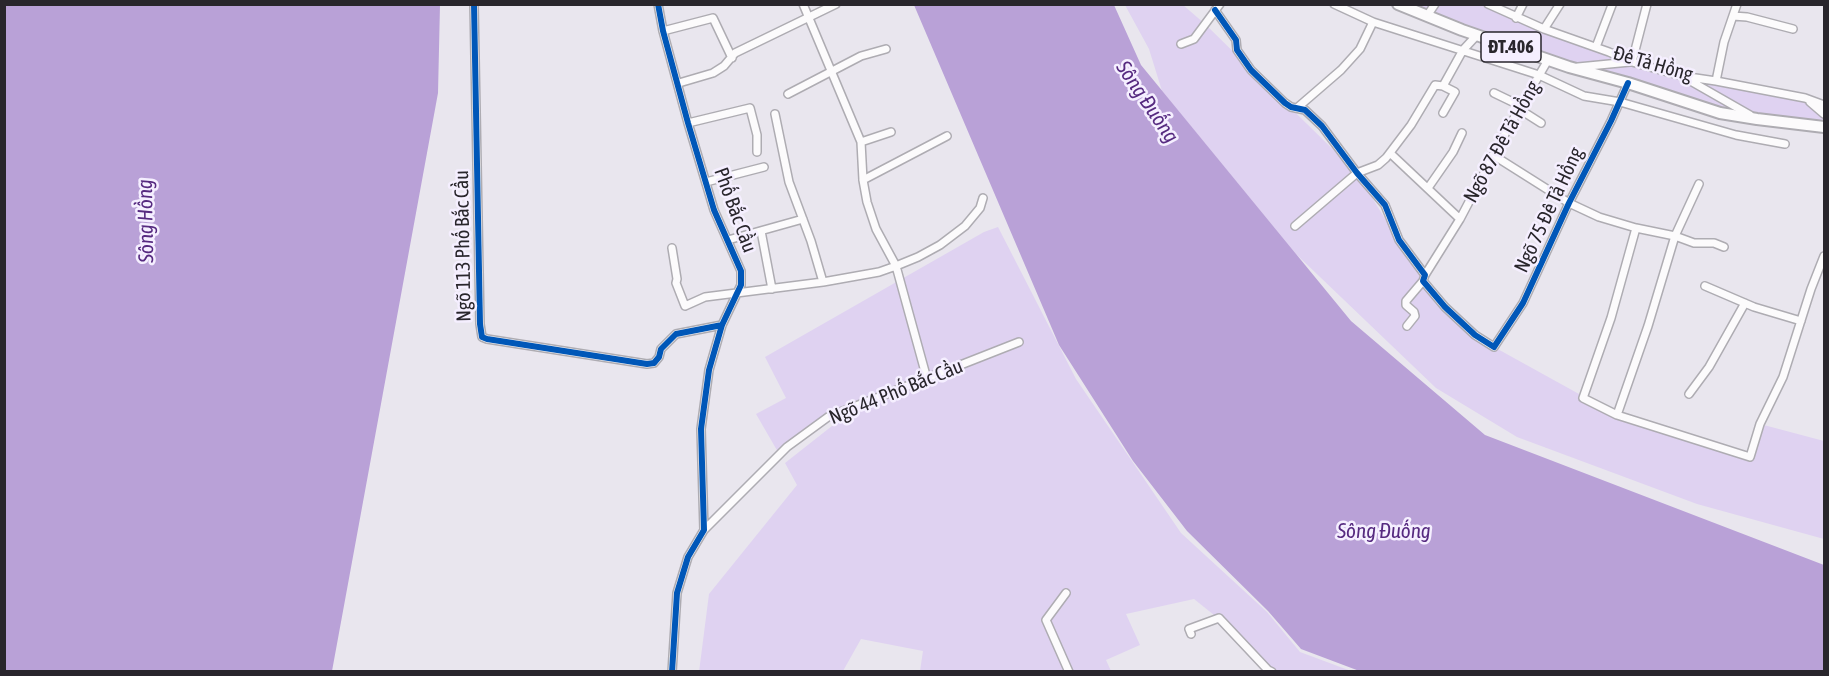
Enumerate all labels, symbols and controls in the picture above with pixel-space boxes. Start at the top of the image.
road number: ĐT.406 [1481,32,1541,62]
street label: Đê Tả Hồng [1610,41,1696,87]
water label: Sông Đuống [1110,56,1184,148]
street label: Ngõ 87 Đê Tả Hồng [1459,77,1545,207]
street label: Ngõ 75 Đê Tả Hồng [1510,144,1588,276]
street label: Phố Bắc Cầu [709,164,761,256]
street label: Ngõ 113 Phố Bắc Cầu [450,170,476,322]
water label: Sông Hồng [133,179,159,263]
street label: Ngõ 44 Phố Bắc Cầu [826,354,966,430]
water label: Sông Đuống [1337,518,1431,544]

